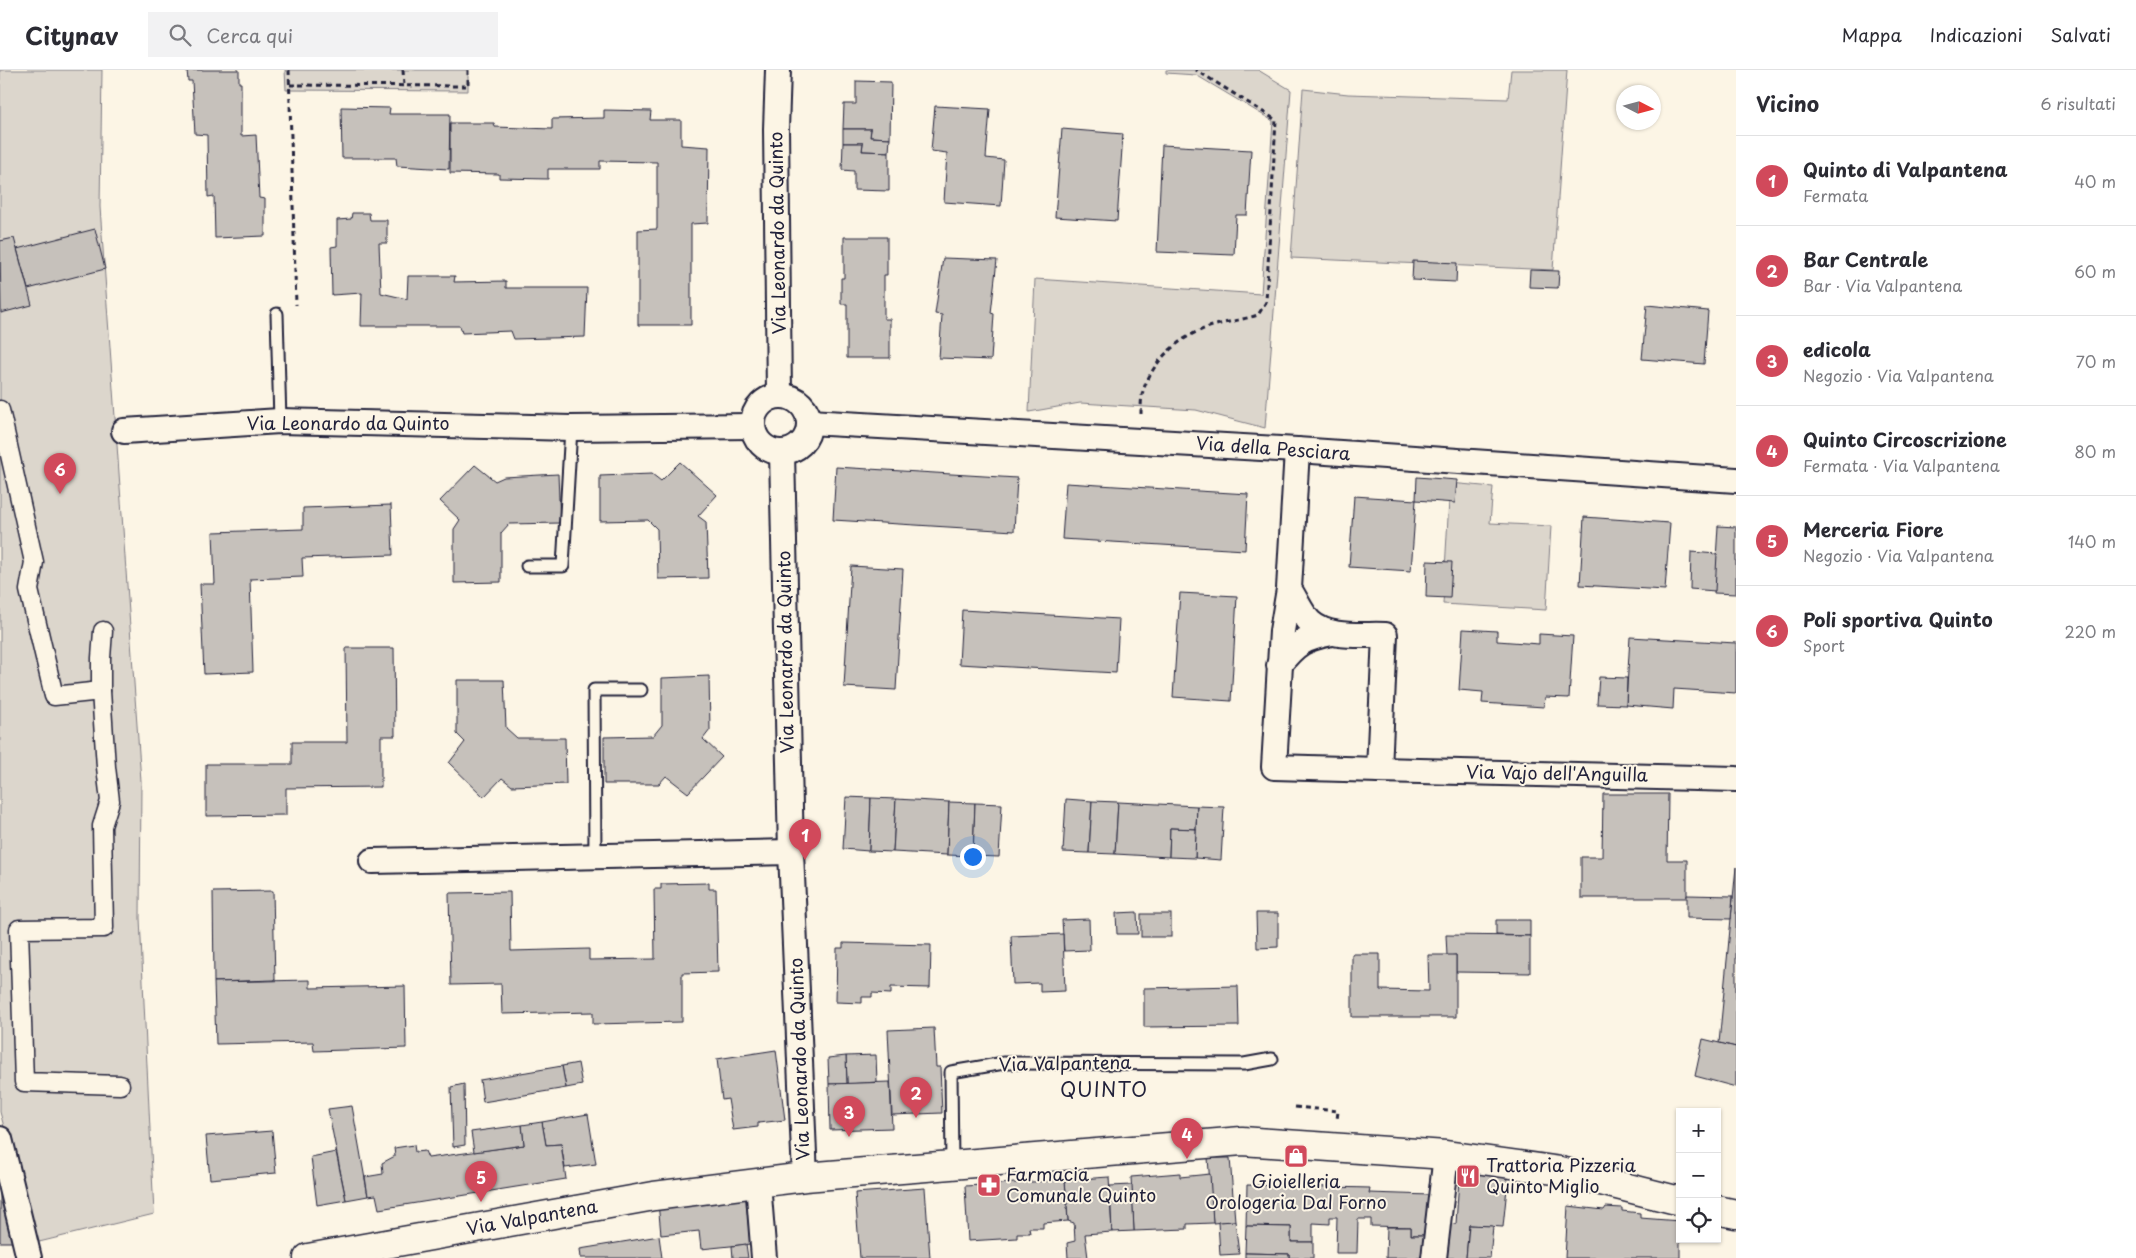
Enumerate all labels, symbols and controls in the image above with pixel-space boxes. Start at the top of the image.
search box [148,12,498,57]
text: Citynav [25,17,118,53]
icon: search [166,21,194,49]
text: Cerca qui [206,21,293,49]
text: Mappa [1842,21,1902,48]
text: Indicazioni [1930,21,2023,48]
text: Salvati [2051,21,2111,48]
north arrow [1616,85,1661,130]
text: Vicino [1756,87,1819,119]
text: 6 risultati [2040,91,2116,115]
street label: Via Leonardo da Quinto [761,131,792,335]
text: Quinto di Valpantena [1803,155,2008,183]
text: 1 [1768,169,1776,193]
text: 40 m [2074,169,2116,193]
text: Fermata [1803,183,1868,207]
text: Bar Centrale [1803,245,1928,273]
text: 2 [1766,259,1778,283]
text: 60 m [2074,259,2116,283]
text: Bar · Via Valpantena [1803,273,1962,297]
text: edicola [1803,335,1871,363]
text: 3 [1767,349,1777,373]
text: 70 m [2076,349,2116,373]
text: Negozio · Via Valpantena [1803,363,1994,387]
street label: Via Leonardo da Quinto [247,409,449,436]
text: Quinto Circoscrizione [1803,425,2007,453]
street label: Via della Pesciara [1195,429,1352,466]
text: 4 [1767,439,1777,463]
text: 80 m [2074,439,2116,463]
pin: 6 [44,453,76,494]
text: Fermata · Via Valpantena [1803,453,2000,477]
text: Merceria Fiore [1803,515,1944,543]
text: 5 [1767,529,1777,553]
text: 140 m [2068,529,2116,553]
text: Negozio · Via Valpantena [1803,543,1994,567]
street label: Via Leonardo da Quinto [769,550,800,754]
text: Poli sportiva Quinto [1803,605,1993,633]
text: 6 [1766,619,1778,643]
text: 220 m [2065,619,2116,643]
text: Sport [1803,633,1845,657]
street label: Via Vajo dell'Anguilla [1466,757,1649,788]
pin: 1 [789,819,821,860]
your location [960,844,986,870]
street label: Via Leonardo da Quinto [781,957,816,1161]
street label: Via Valpantena [998,1048,1132,1077]
district label: QUINTO [1060,1074,1148,1104]
pin: 2 [900,1077,932,1118]
pin: 3 [833,1096,865,1137]
map controls [1676,1108,1721,1243]
button: + [1676,1108,1721,1153]
pin: 4 [1171,1118,1203,1159]
shop icon: Gioielleria Orologeria Dal Forno [1283,1143,1309,1169]
place label: Trattoria Pizzeria Quinto Miglio [1486,1151,1636,1199]
button: − [1676,1153,1721,1198]
place label: Farmacia Comunale Quinto [1006,1160,1156,1208]
pin: 5 [465,1161,497,1202]
restaurant icon: Trattoria Pizzeria Quinto Miglio [1455,1163,1481,1189]
place label: Gioielleria Orologeria Dal Forno [1205,1167,1387,1215]
pharmacy icon: Farmacia Comunale Quinto [976,1172,1002,1198]
street label: Via Valpantena [464,1192,600,1241]
button: locate [1676,1198,1721,1243]

